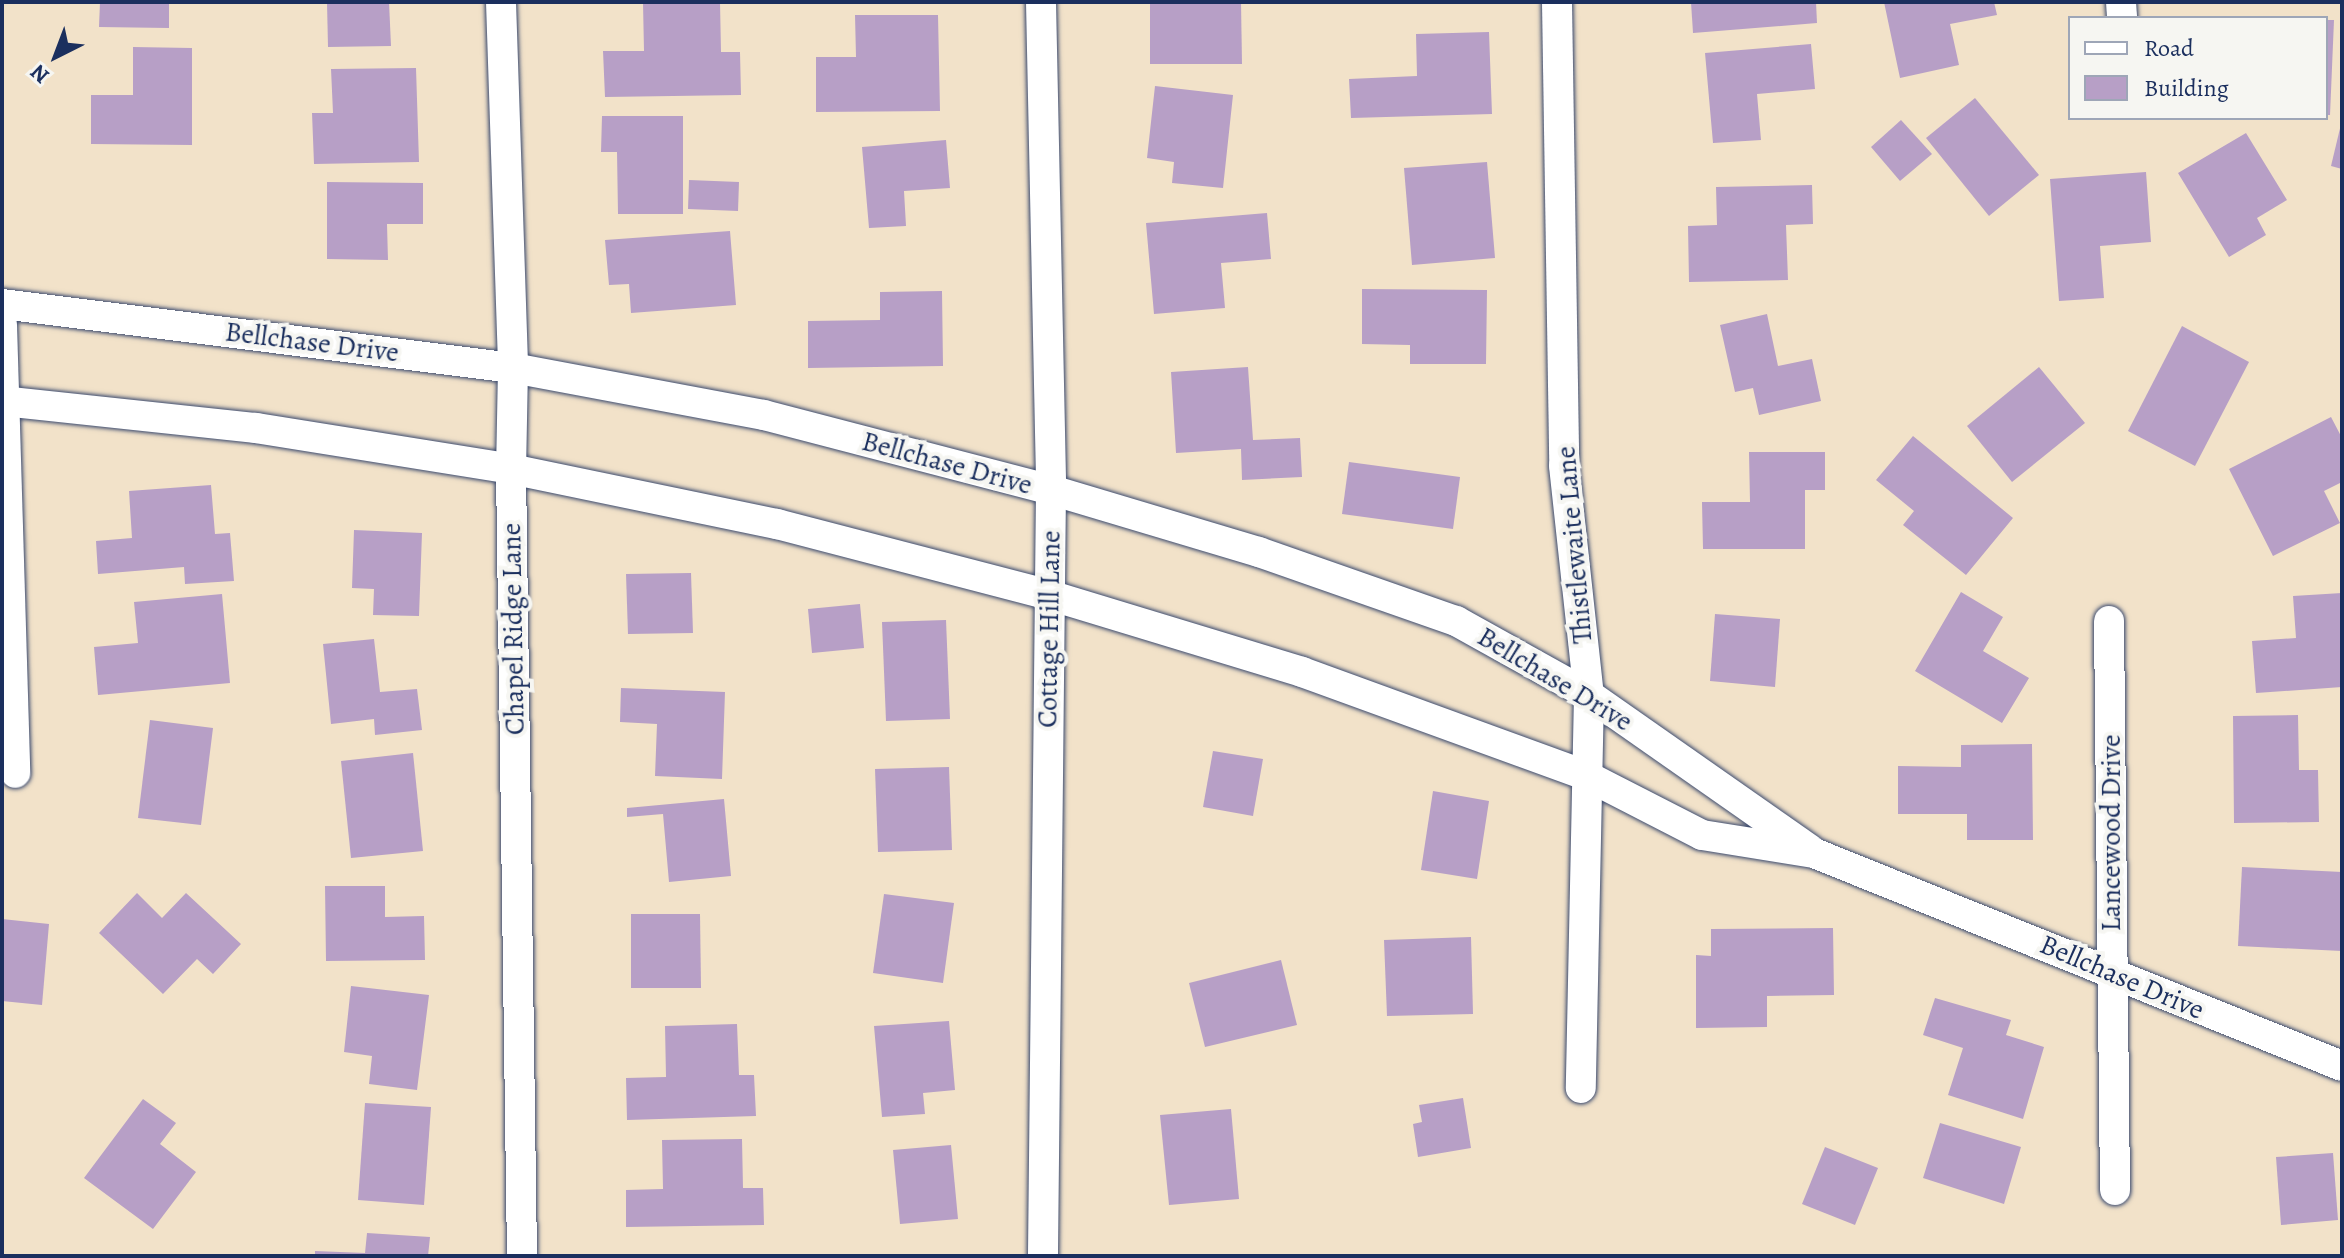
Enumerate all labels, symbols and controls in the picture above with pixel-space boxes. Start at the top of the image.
north arrow [16,16,96,96]
legend [2068,16,2328,120]
text: Road [2144,32,2194,64]
text: N [24,57,56,90]
text: Building [2144,72,2229,104]
street label: Bellchase Drive [223,315,401,369]
street label: Bellchase Drive [858,424,1036,502]
street label: Thistlewaite Lane [1549,445,1599,645]
street label: Chapel Ridge Lane [494,523,532,735]
street label: Cottage Hill Lane [1030,530,1068,728]
street label: Bellchase Drive [1471,620,1639,738]
street label: Lancewood Drive [2094,734,2128,932]
street label: Bellchase Drive [2035,927,2209,1027]

